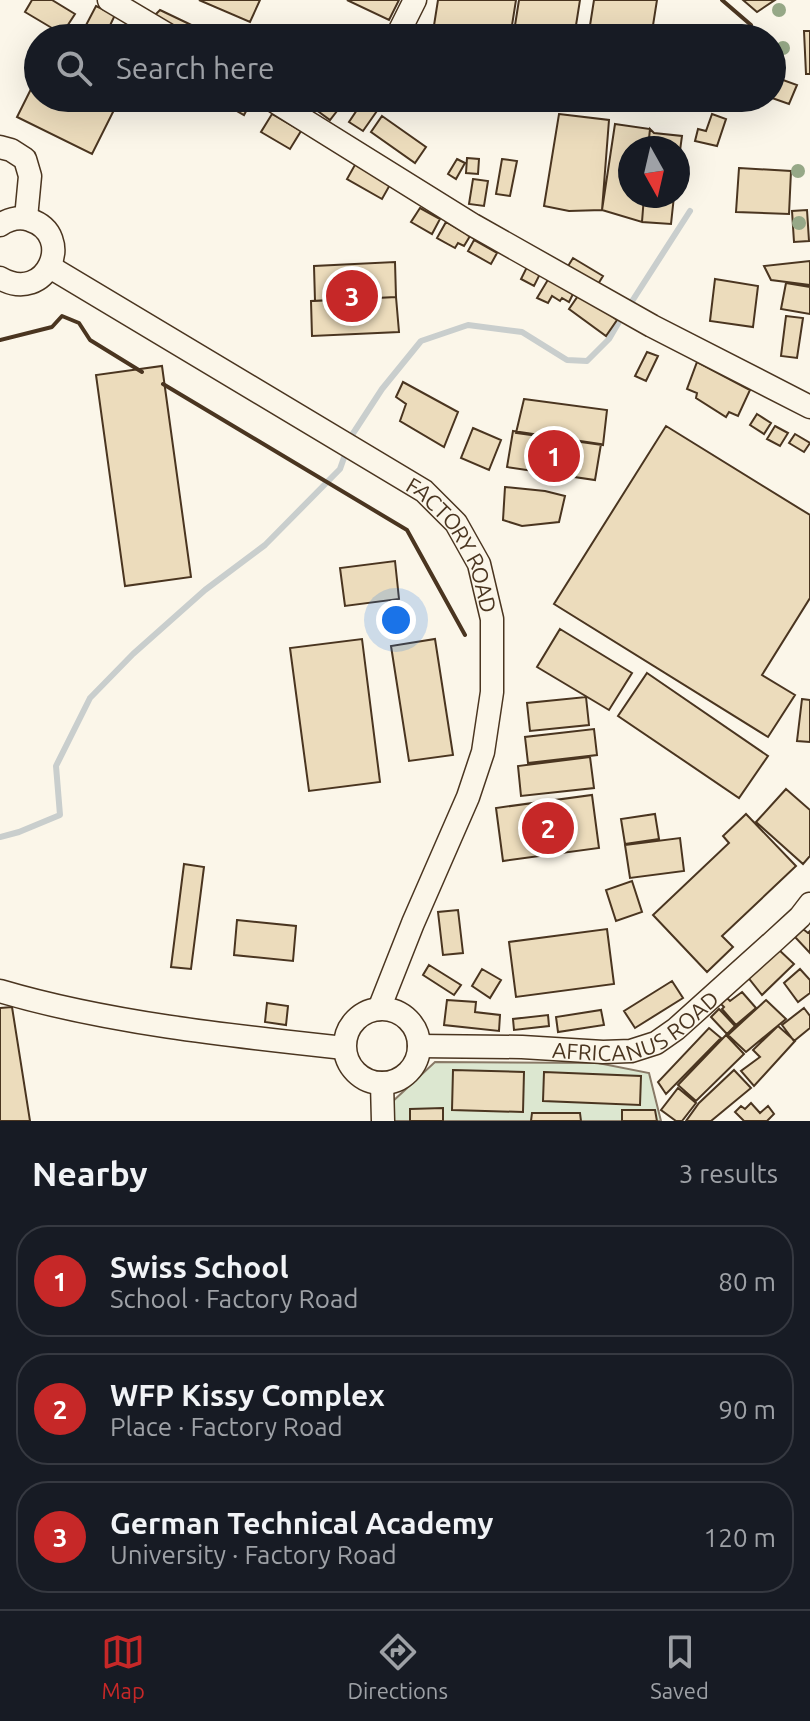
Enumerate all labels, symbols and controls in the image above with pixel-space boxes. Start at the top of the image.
search box [24,24,786,112]
icon: search [52,46,96,90]
text: Search here [116,51,275,85]
north arrow [618,136,690,208]
pin: 3 [326,266,378,326]
pin: 1 [528,426,580,486]
street label: FACTORY ROAD [402,471,503,615]
your location [376,600,416,640]
pin: 2 [522,798,574,858]
street label: AFRICANUS ROAD [552,985,723,1065]
text: Nearby [32,1154,147,1192]
text: 3 results [679,1159,778,1188]
text: Swiss School [110,1250,289,1284]
text: 1 [53,1267,67,1296]
text: 80 m [718,1267,776,1296]
text: School · Factory Road [110,1284,358,1313]
text: WFP Kissy Complex [110,1378,385,1412]
text: 2 [53,1395,67,1424]
text: 90 m [718,1395,776,1424]
text: Place · Factory Road [110,1412,343,1441]
text: German Technical Academy [110,1506,494,1540]
text: 3 [53,1523,67,1552]
text: 120 m [704,1523,776,1552]
text: University · Factory Road [110,1540,397,1569]
tab: Map [101,1630,145,1703]
tab: Directions [347,1630,448,1703]
tab: Saved [650,1630,709,1703]

